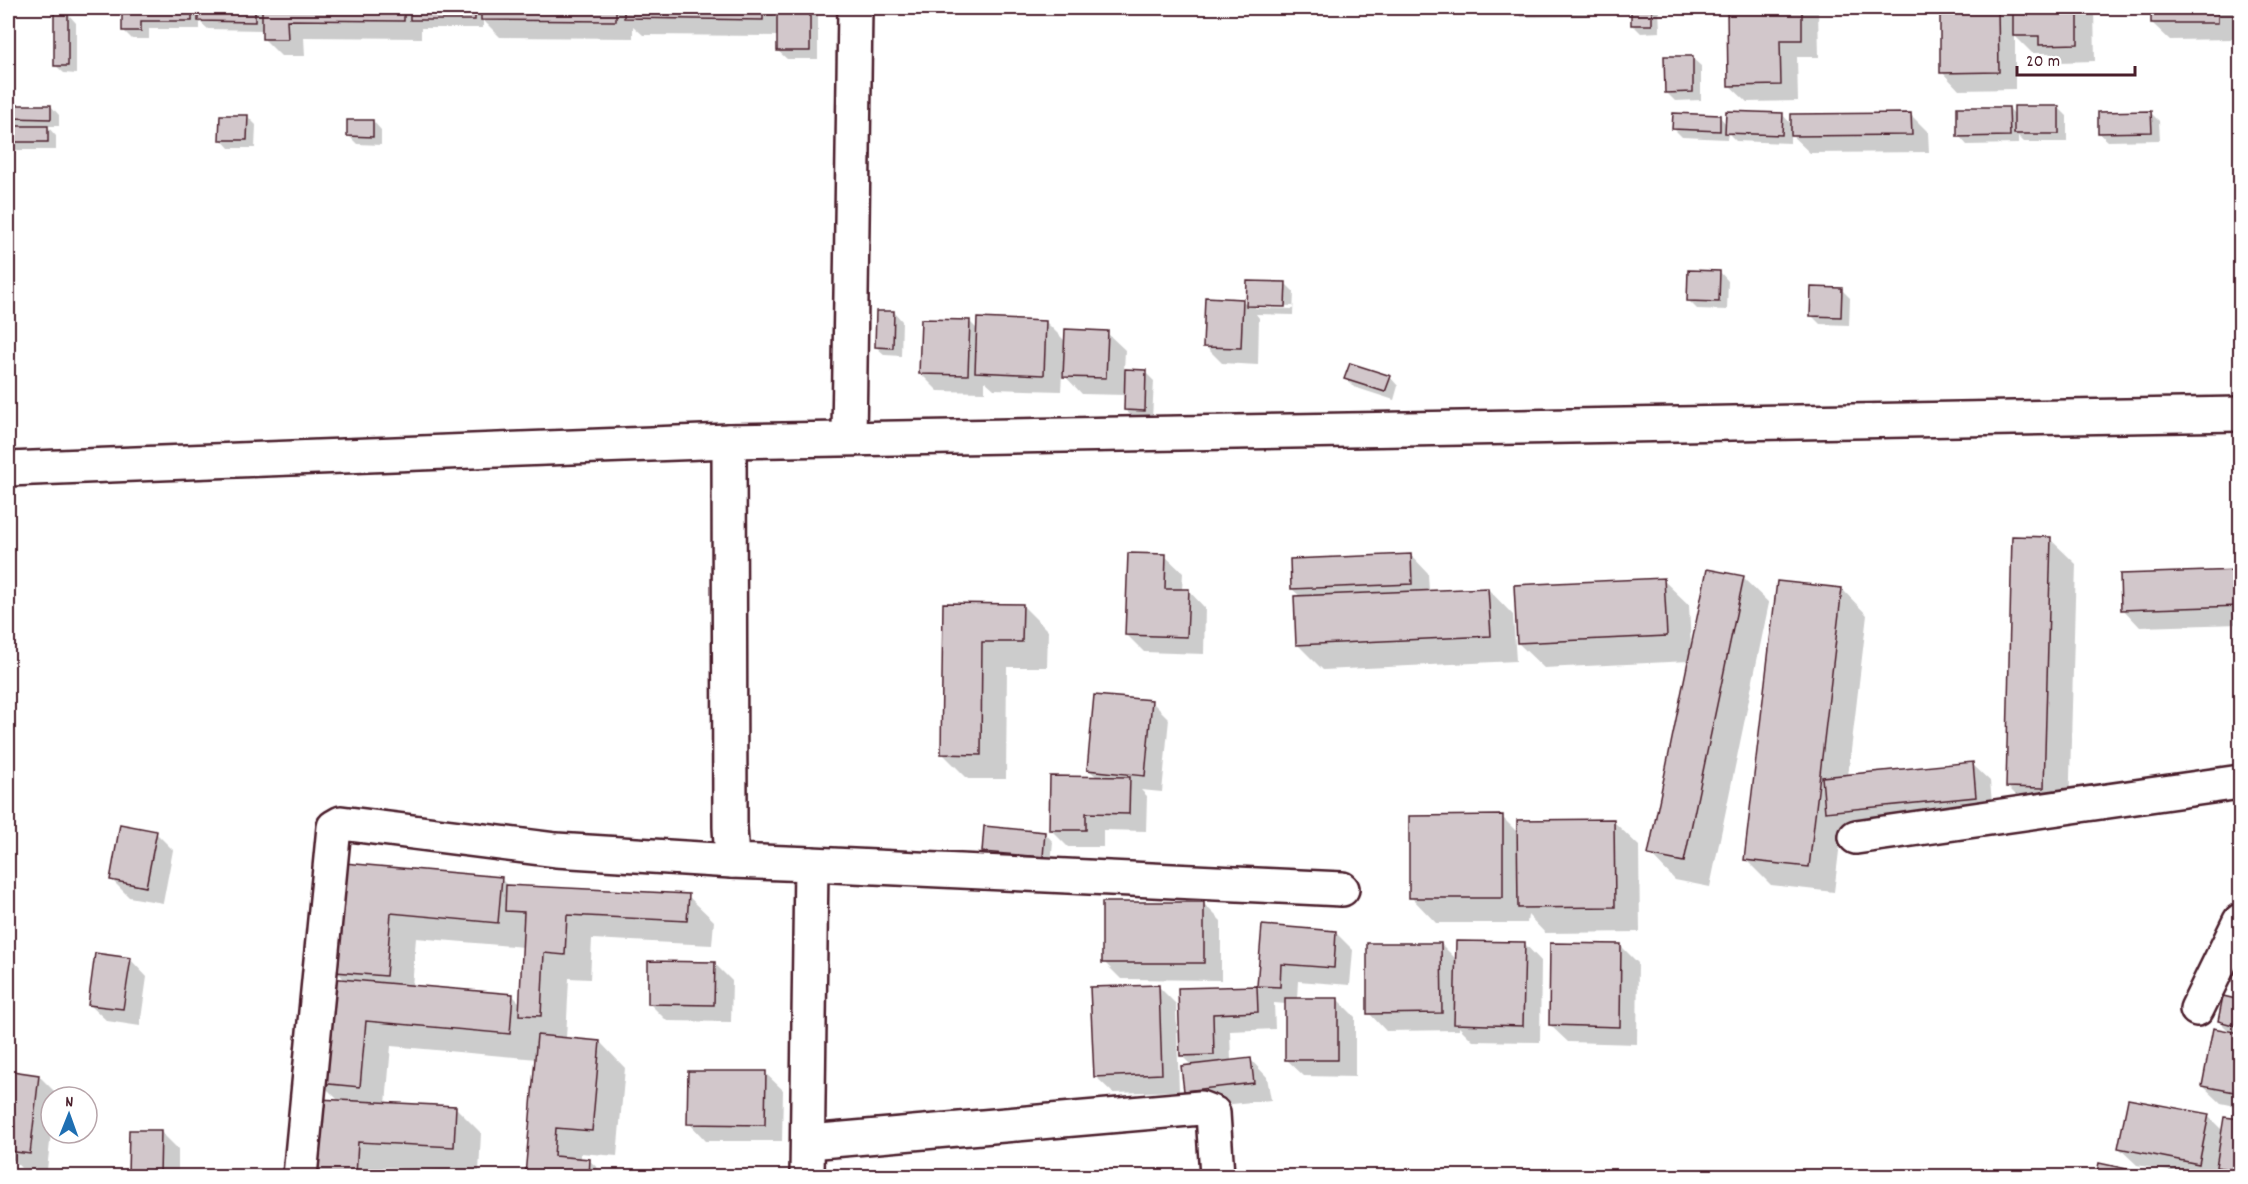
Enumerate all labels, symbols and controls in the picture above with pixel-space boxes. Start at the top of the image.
scale bar [2017,39,2136,77]
text: 20 m [2026,50,2060,75]
north arrow [39,1085,99,1145]
text: N [65,1091,73,1114]

